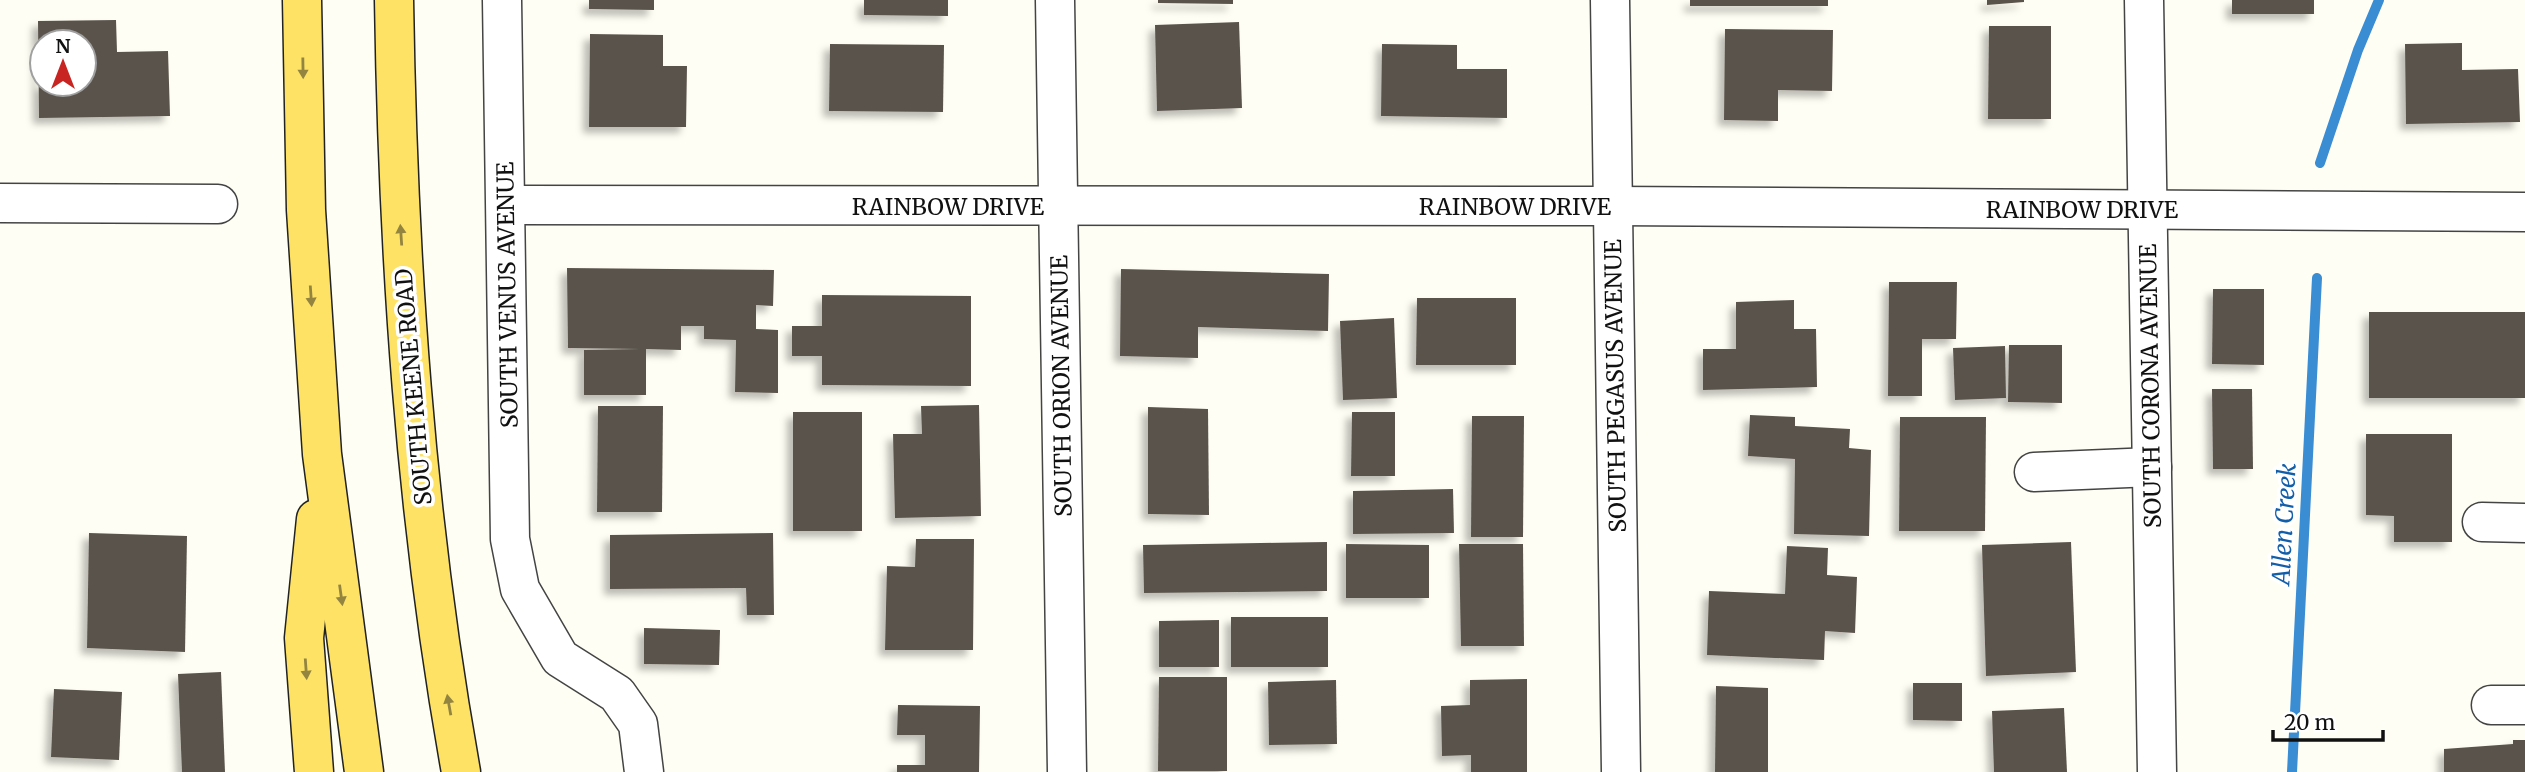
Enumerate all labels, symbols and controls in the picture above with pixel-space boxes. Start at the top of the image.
north arrow [28,28,98,98]
text: N [55,34,71,58]
one-way arrow [298,57,309,79]
street label: SOUTH VENUS AVENUE [490,161,524,428]
street label: RAINBOW DRIVE [852,192,1045,221]
street label: RAINBOW DRIVE [1419,192,1612,221]
street label: RAINBOW DRIVE [1986,195,2179,224]
one-way arrow [395,224,406,246]
street label: SOUTH PEGASUS AVENUE [1598,239,1632,533]
street label: SOUTH CORONA AVENUE [2133,243,2167,528]
street label: SOUTH ORION AVENUE [1044,254,1078,517]
street label: SOUTH KEENE ROAD [388,268,438,506]
one-way arrow [306,285,317,307]
water label: Allen Creek [2265,462,2303,588]
one-way arrow [335,584,346,606]
one-way arrow [301,658,312,680]
one-way arrow [443,694,454,716]
scale bar [2273,698,2383,742]
text: 20 m [2284,709,2336,736]

